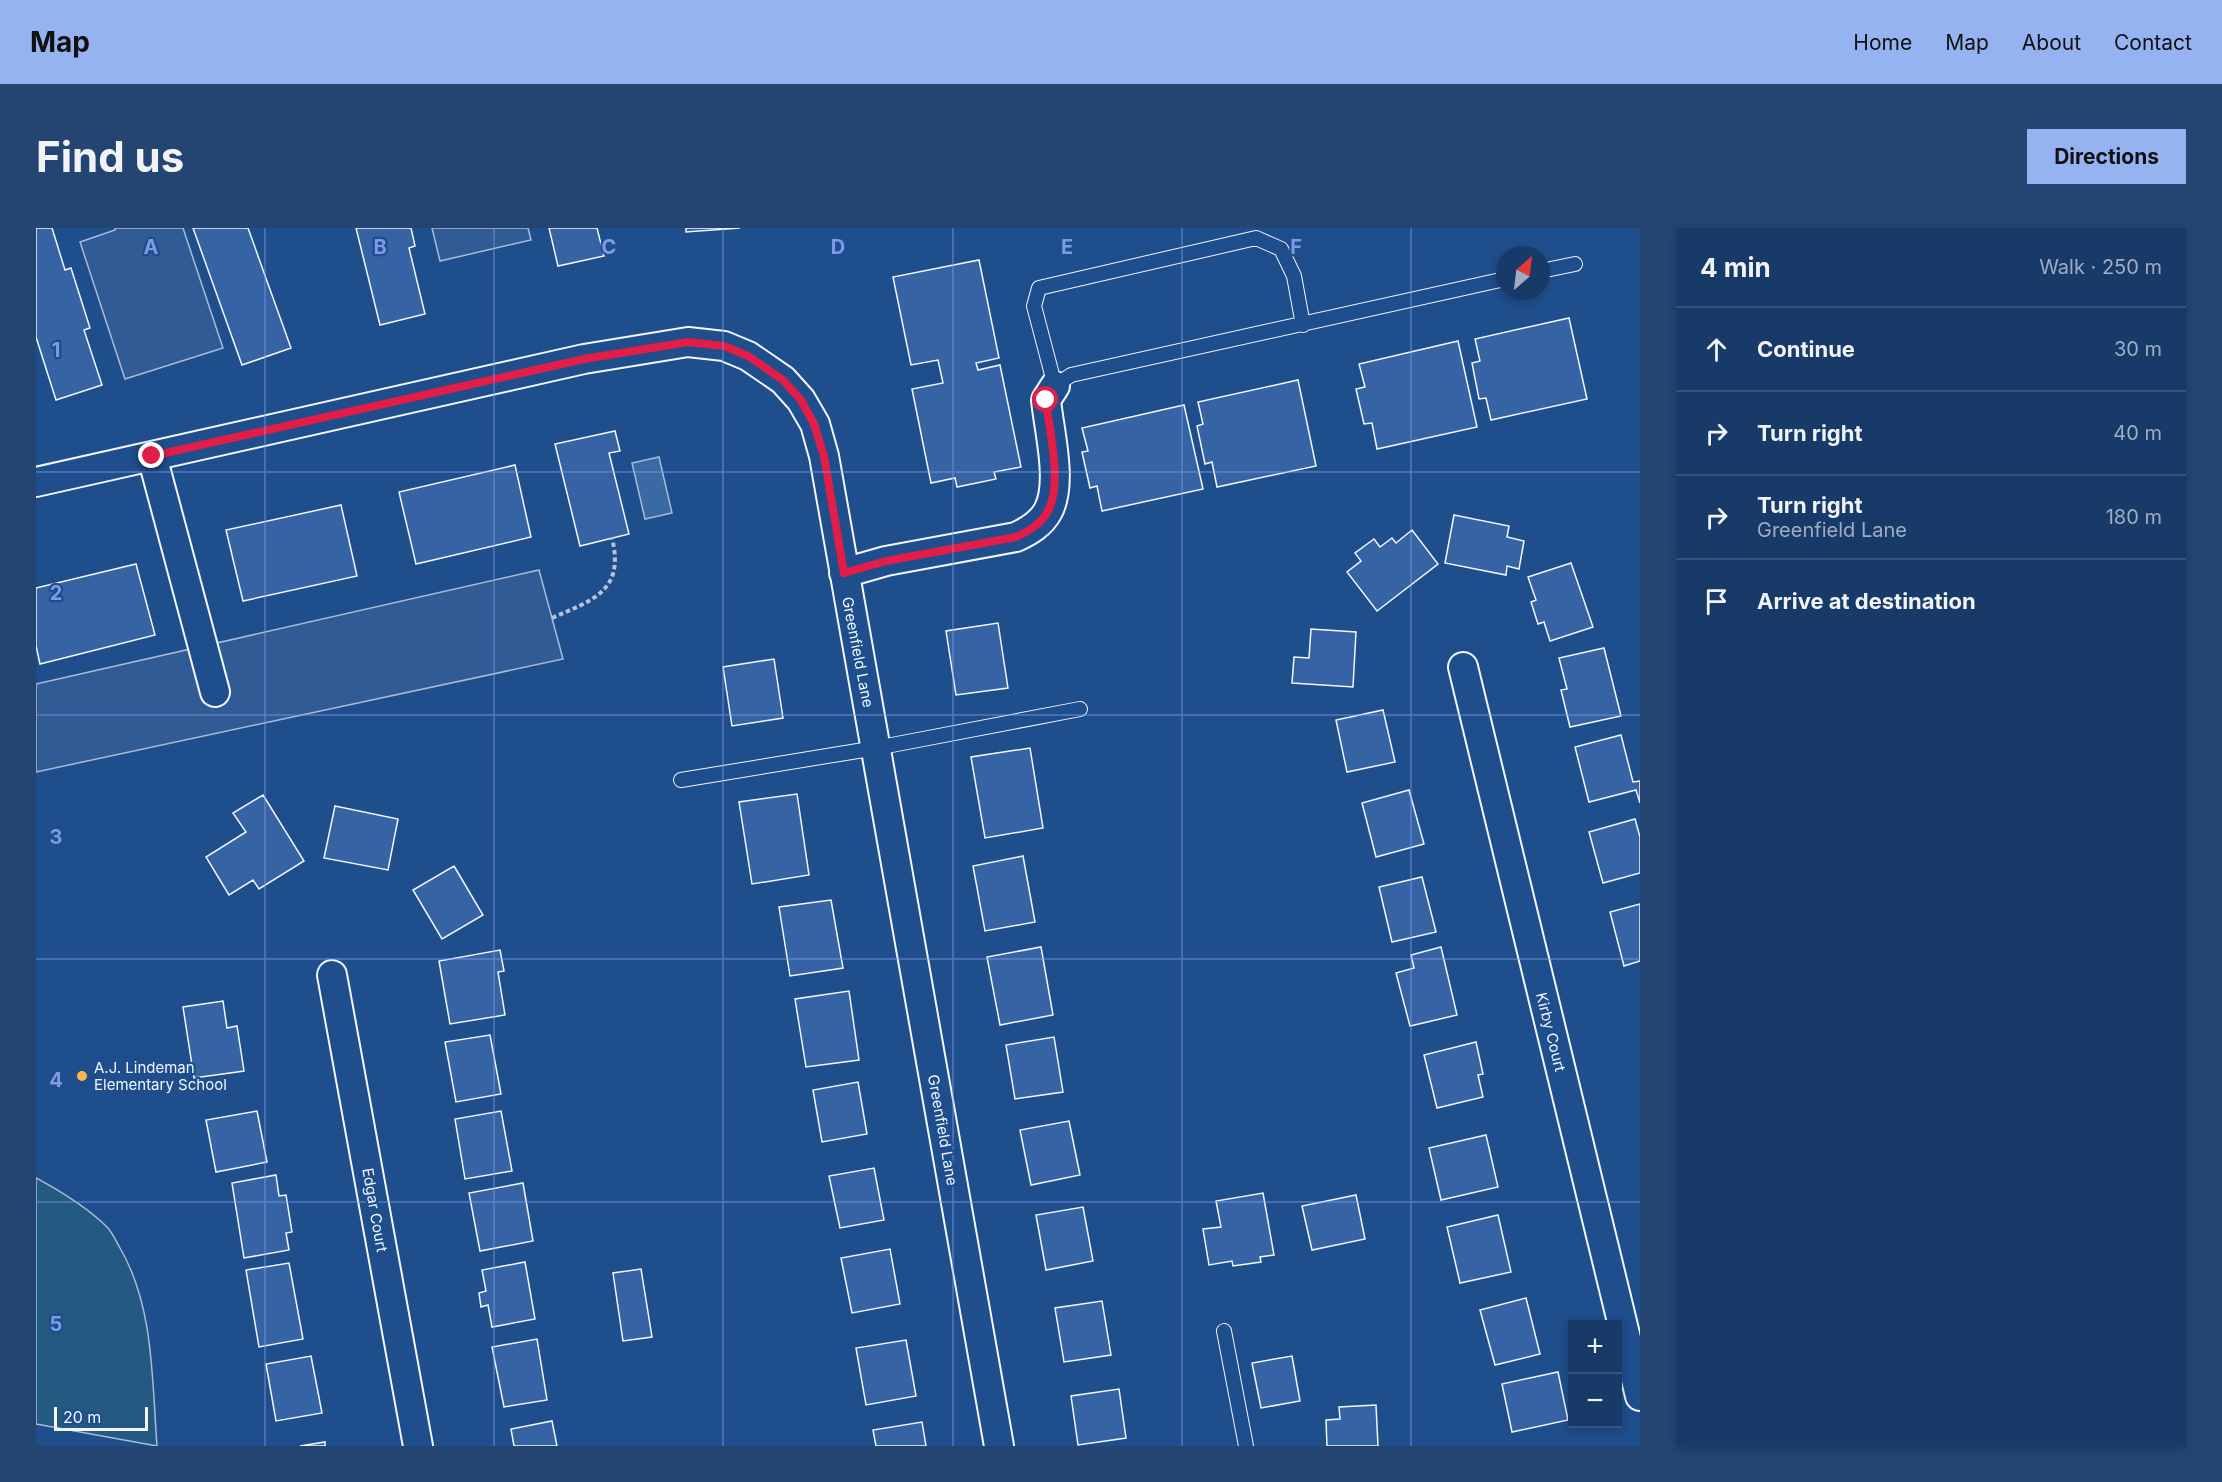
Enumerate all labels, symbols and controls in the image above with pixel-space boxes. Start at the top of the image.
text: Map [30,25,90,59]
text: Home [1853,30,1912,55]
text: Map [1945,30,1989,55]
text: About [2022,30,2081,55]
text: Contact [2114,30,2192,55]
button: Directions [2027,129,2186,184]
text: Find us [36,131,184,182]
text: A [144,235,159,259]
text: B [373,235,387,259]
text: C [602,235,616,259]
text: D [831,235,845,259]
text: E [1061,235,1073,259]
text: F [1290,235,1302,259]
north arrow [1496,246,1550,300]
text: 4 min [1700,252,1771,283]
text: Walk · 250 m [2039,255,2162,279]
icon: ahead [1700,333,1733,366]
text: Continue [1757,336,1855,362]
text: 30 m [2114,337,2162,361]
text: 1 [52,338,60,362]
route start [1032,386,1058,412]
icon: right [1700,417,1733,450]
text: Turn right [1757,420,1863,446]
text: 40 m [2113,421,2162,445]
route end [138,442,164,468]
text: Turn right [1757,492,1863,518]
icon: right [1700,501,1733,534]
text: 180 m [2106,505,2162,529]
text: Greenfield Lane [1757,518,1907,542]
text: 2 [50,581,62,605]
icon: arrive [1700,585,1733,618]
text: Arrive at destination [1757,588,1976,614]
street label: Greenfield Lane [838,595,878,709]
text: 3 [50,825,62,849]
street label: Kirby Court [1532,990,1570,1074]
place label: A.J. Lindeman Elementary School [94,1058,227,1094]
text: 4 [49,1068,63,1092]
marker: A.J. Lindeman Elementary School [75,1069,89,1083]
street label: Greenfield Lane [924,1073,962,1187]
street label: Edgar Court [358,1166,392,1254]
text: 5 [50,1312,62,1336]
map controls [1568,1320,1622,1428]
button: + [1568,1320,1622,1374]
button: − [1568,1374,1622,1428]
scale bar [54,1404,148,1432]
text: 20 m [63,1407,101,1427]

